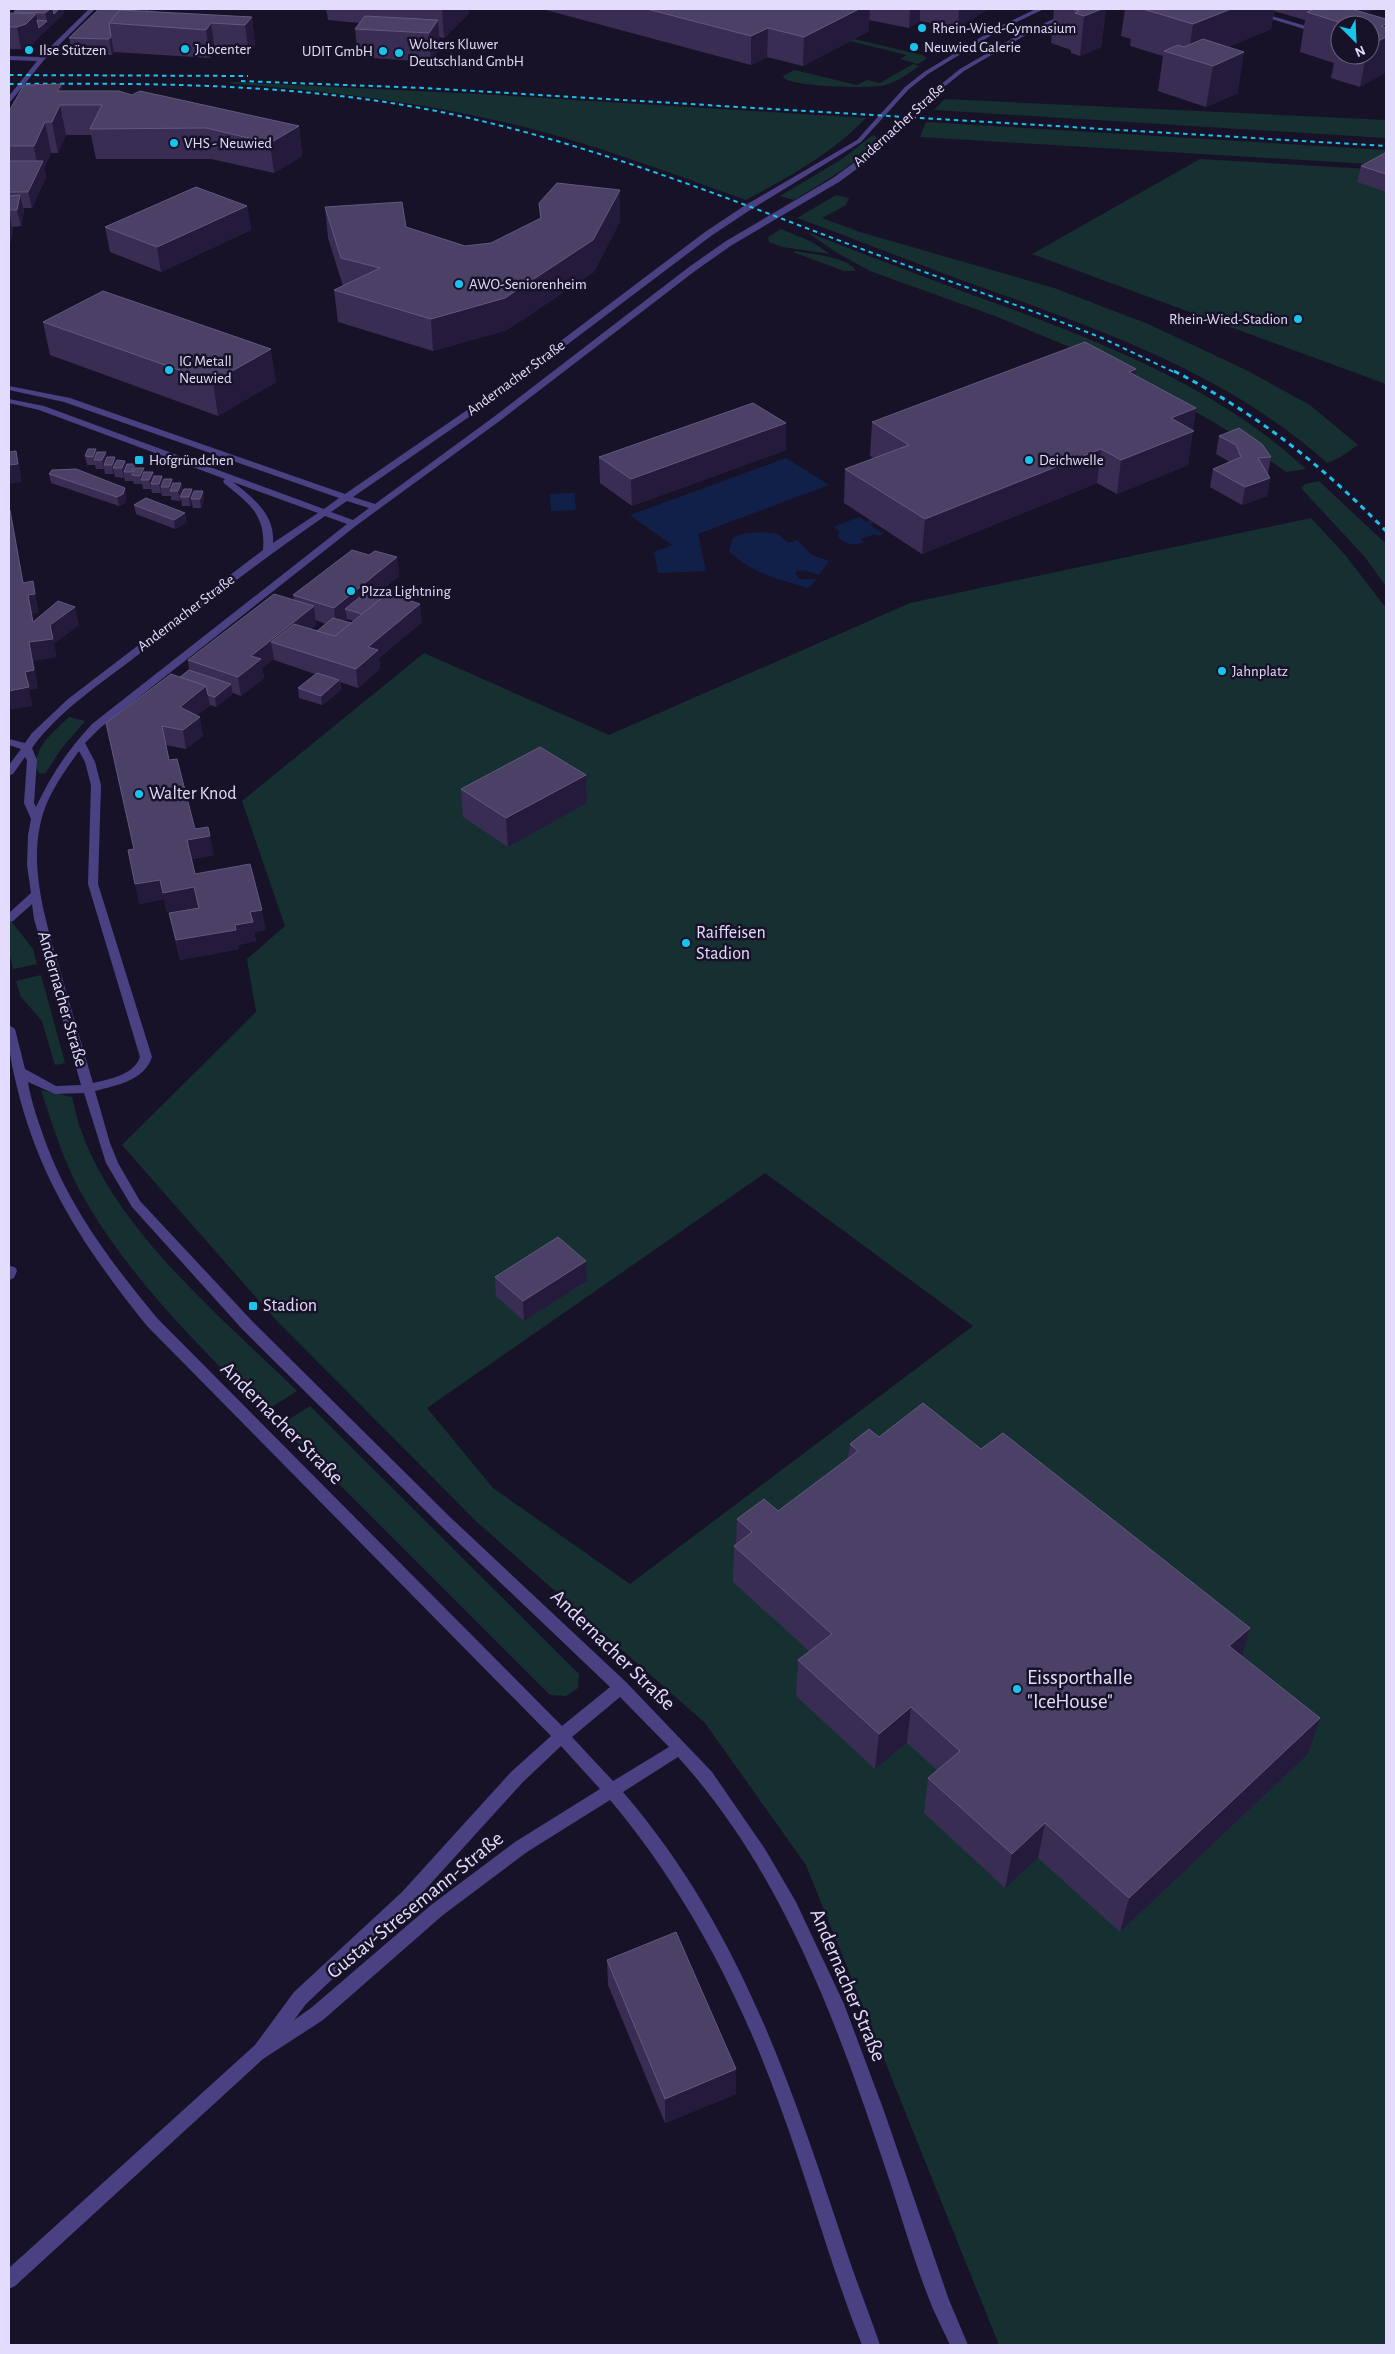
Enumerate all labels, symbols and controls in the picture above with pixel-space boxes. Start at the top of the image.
north arrow [1330,15,1380,65]
place label: Rhein-Wied-Gymnasium [932,21,1076,36]
marker: Rhein-Wied-Gymnasium [916,22,928,34]
place label: Wolters Kluwer Deutschland GmbH [409,37,524,69]
place label: Neuwied Galerie [924,40,1021,55]
marker: Neuwied Galerie [908,41,920,53]
place label: Jobcenter [195,42,251,57]
place label: Ilse Stützen [39,43,107,58]
marker: Jobcenter [179,43,191,55]
text: N [1353,43,1367,59]
marker: Ilse Stützen [23,44,35,56]
place label: UDIT GmbH [302,44,373,59]
marker: UDIT GmbH [377,45,389,57]
marker: Wolters Kluwer Deutschland GmbH [393,47,405,59]
street label: Andernacher Straße [851,80,948,170]
place label: VHS - Neuwied [184,136,272,151]
marker: VHS - Neuwied [168,137,180,149]
place label: AWO-Seniorenheim [469,277,587,292]
marker: AWO-Seniorenheim [453,278,465,290]
place label: Rhein-Wied-Stadion [1169,312,1288,327]
marker: Rhein-Wied-Stadion [1292,313,1304,325]
street label: Andernacher Straße [464,338,568,418]
place label: IG Metall Neuwied [179,354,232,386]
marker: IG Metall Neuwied [163,364,175,376]
place label: Hofgründchen [149,453,234,468]
place label: Deichwelle [1039,453,1104,468]
marker: Hofgründchen [133,454,145,466]
marker: Deichwelle [1023,454,1035,466]
street label: Andernacher Straße [135,572,237,654]
place label: PIzza Lightning [361,584,451,599]
marker: PIzza Lightning [345,585,357,597]
place label: Jahnplatz [1232,664,1288,679]
marker: Jahnplatz [1216,665,1228,677]
place label: Walter Knod [149,785,237,803]
marker: Walter Knod [133,788,145,800]
place label: Raiffeisen Stadion [696,924,766,963]
street label: Andernacher Straße [34,929,90,1069]
marker: Raiffeisen Stadion [680,937,692,949]
place label: Stadion [263,1297,317,1315]
marker: Stadion [247,1300,259,1312]
street label: Andernacher Straße [217,1358,347,1488]
street label: Andernacher Straße [547,1586,679,1714]
place label: Eissporthalle "IceHouse" [1027,1667,1133,1712]
marker: Eissporthalle "IceHouse" [1011,1683,1023,1695]
street label: Gustav-Stresemann-Straße [323,1827,507,1983]
street label: Andernacher Straße [806,1906,890,2064]

